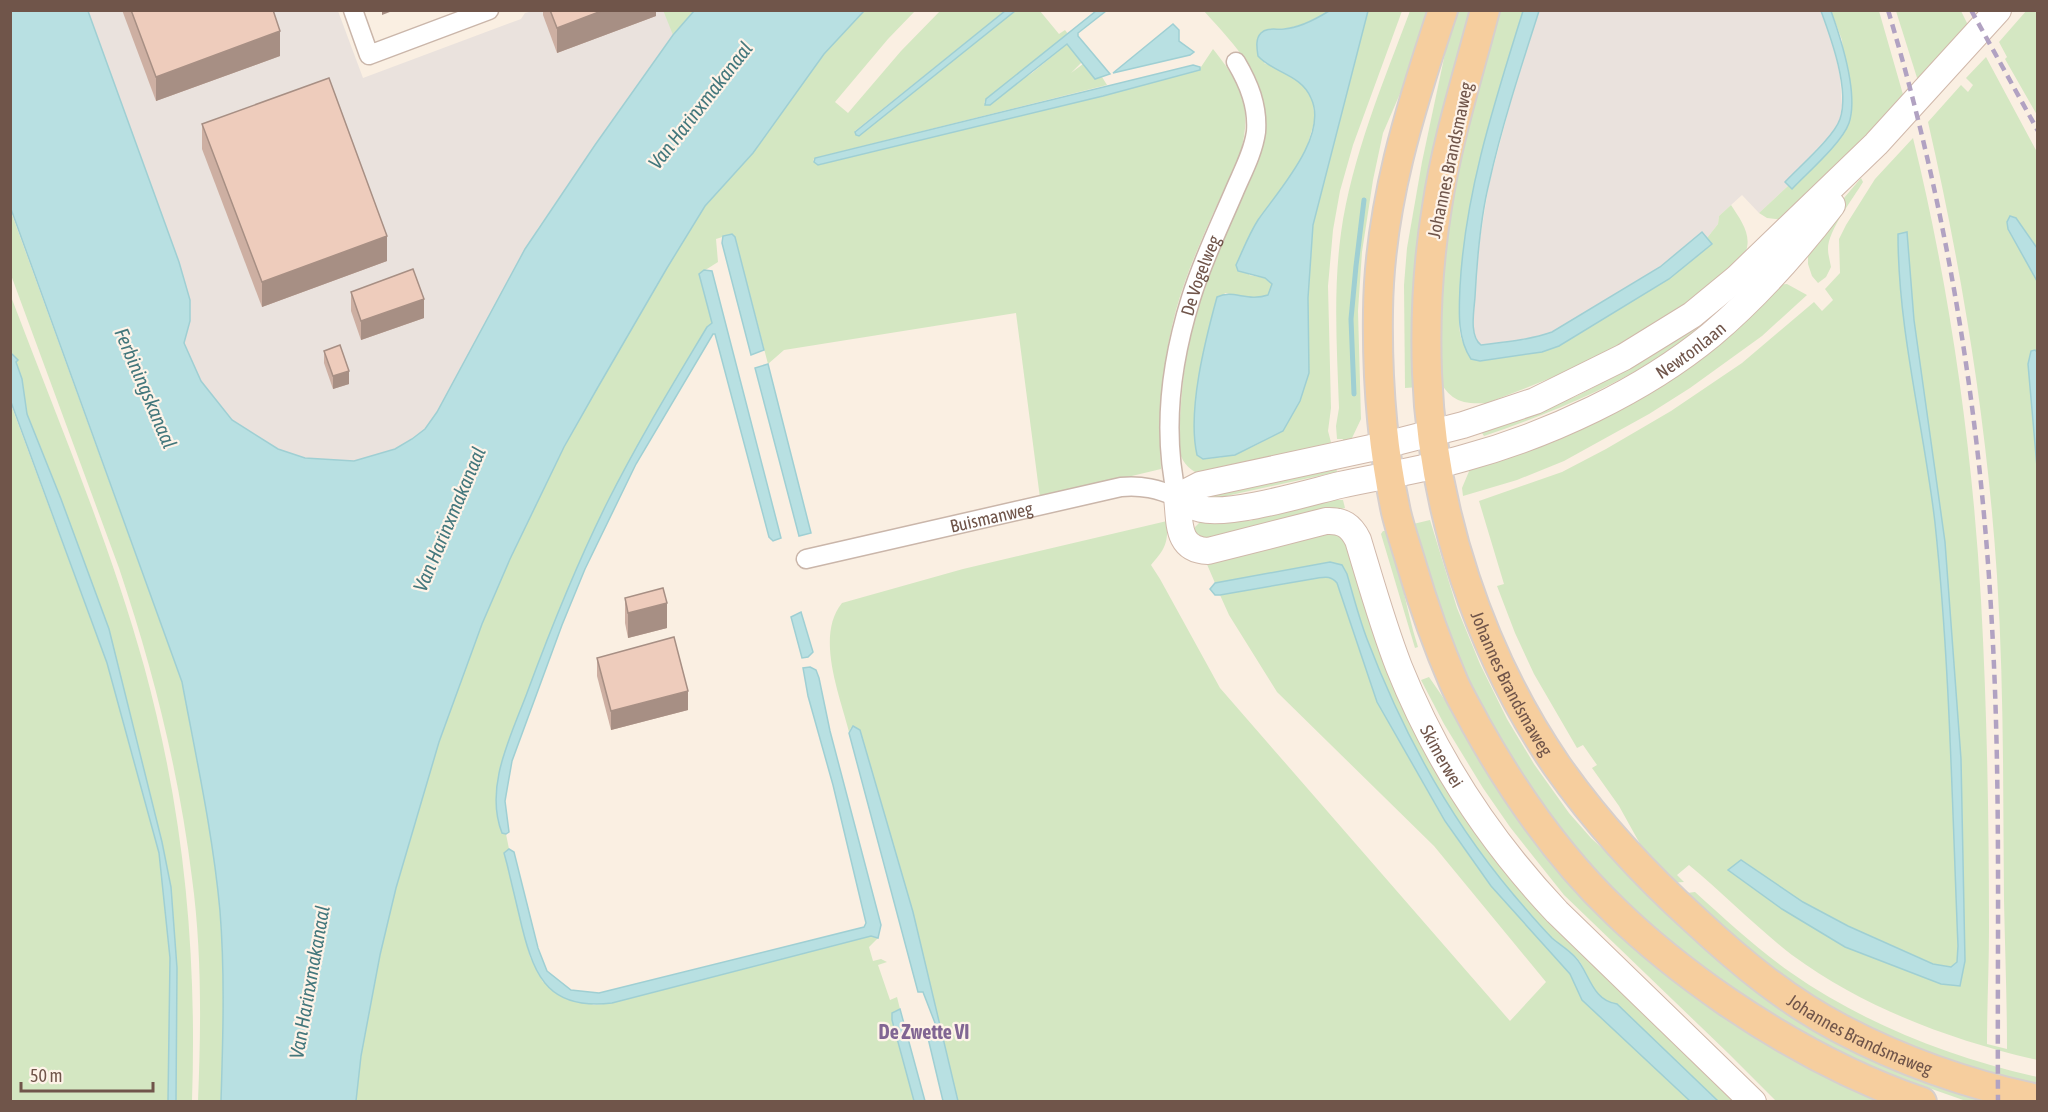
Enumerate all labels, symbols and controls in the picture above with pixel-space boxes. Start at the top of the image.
water label: Van Harinxmakanaal [643,37,757,173]
street label: Johannes Brandsmaweg [1423,80,1477,240]
street label: De Vogelweg [1176,232,1224,318]
street label: Newtonlaan [1651,317,1730,383]
water label: Ferbiningskanaal [110,324,182,452]
water label: Van Harinxmakanaal [408,443,490,595]
street label: Buismanweg [948,497,1035,536]
street label: Johannes Brandsmaweg [1467,608,1558,760]
street label: Skimerwei [1416,721,1468,791]
water label: Van Harinxmakanaal [284,904,334,1060]
street label: Johannes Brandsmaweg [1784,989,1935,1079]
district label: De Zwette VI [879,1020,969,1043]
scale bar [21,1055,153,1093]
text: 50 m [30,1065,62,1086]

